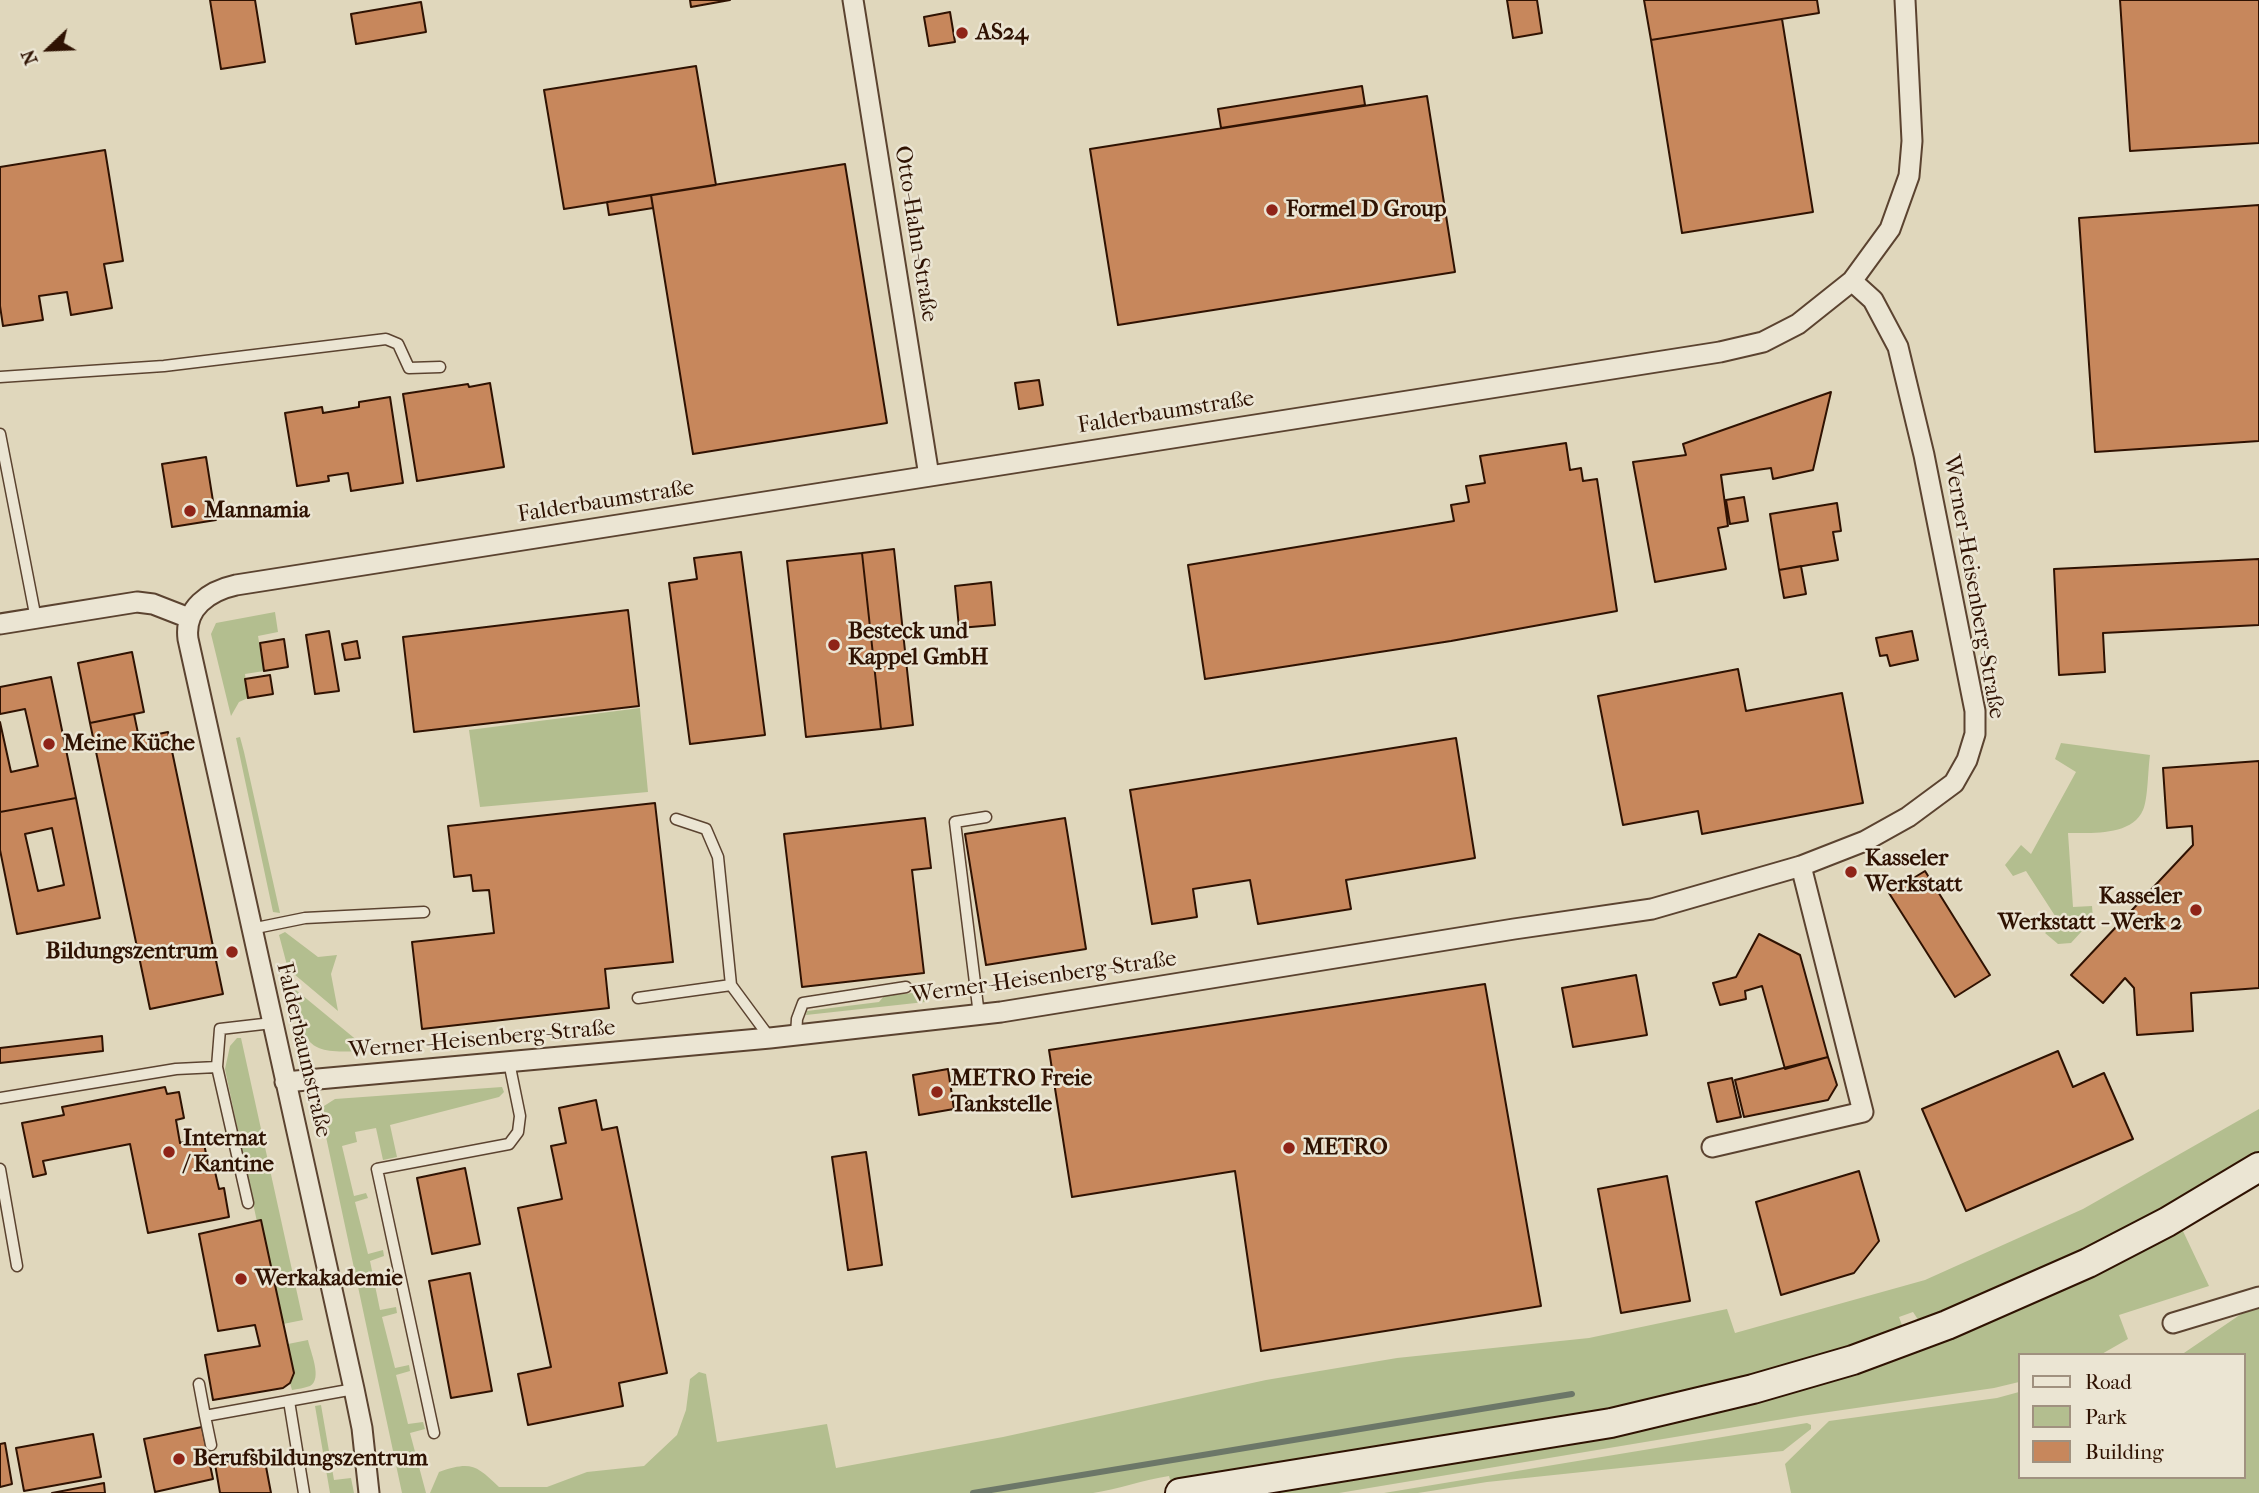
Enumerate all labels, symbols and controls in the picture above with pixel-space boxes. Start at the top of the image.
north arrow [14,14,84,84]
place label: AS24 [976,19,1028,47]
marker: AS24 [954,25,970,41]
text: N [17,46,43,68]
street label: Otto-Hahn-Straße [887,144,943,324]
place label: Formel D Group [1286,196,1446,224]
marker: Formel D Group [1264,202,1280,218]
street label: Falderbaumstraße [1076,385,1256,441]
street label: Werner-Heisenberg-Straße [1936,453,2010,721]
street label: Falderbaumstraße [516,474,696,530]
place label: Mannamia [204,497,310,525]
marker: Mannamia [182,503,198,519]
place label: Besteck und Kappel GmbH [848,618,988,672]
marker: Besteck und Kappel GmbH [826,637,842,653]
place label: Meine Küche [63,730,195,758]
marker: Meine Küche [41,736,57,752]
place label: Kasseler Werkstatt [1865,845,1963,899]
marker: Kasseler Werkstatt [1843,864,1859,880]
place label: Kasseler Werkstatt - Werk 2 [1998,883,2182,937]
marker: Kasseler Werkstatt - Werk 2 [2188,902,2204,918]
place label: Bildungszentrum [45,938,218,966]
marker: Bildungszentrum [224,944,240,960]
street label: Werner-Heisenberg-Straße [910,946,1178,1010]
street label: Falderbaumstraße [269,960,337,1140]
street label: Werner-Heisenberg-Straße [347,1015,617,1065]
place label: METRO Freie Tankstelle [951,1065,1092,1119]
marker: METRO Freie Tankstelle [929,1084,945,1100]
place label: Internat / Kantine [183,1125,274,1179]
place label: METRO [1303,1134,1388,1162]
marker: METRO [1281,1140,1297,1156]
marker: Internat / Kantine [161,1144,177,1160]
place label: Werkakademie [255,1265,403,1293]
marker: Werkakademie [233,1271,249,1287]
legend [2018,1353,2245,1479]
text: Road [2085,1370,2132,1394]
text: Park [2085,1405,2127,1429]
text: Building [2085,1440,2163,1464]
place label: Berufsbildungszentrum [193,1445,428,1473]
marker: Berufsbildungszentrum [171,1451,187,1467]

